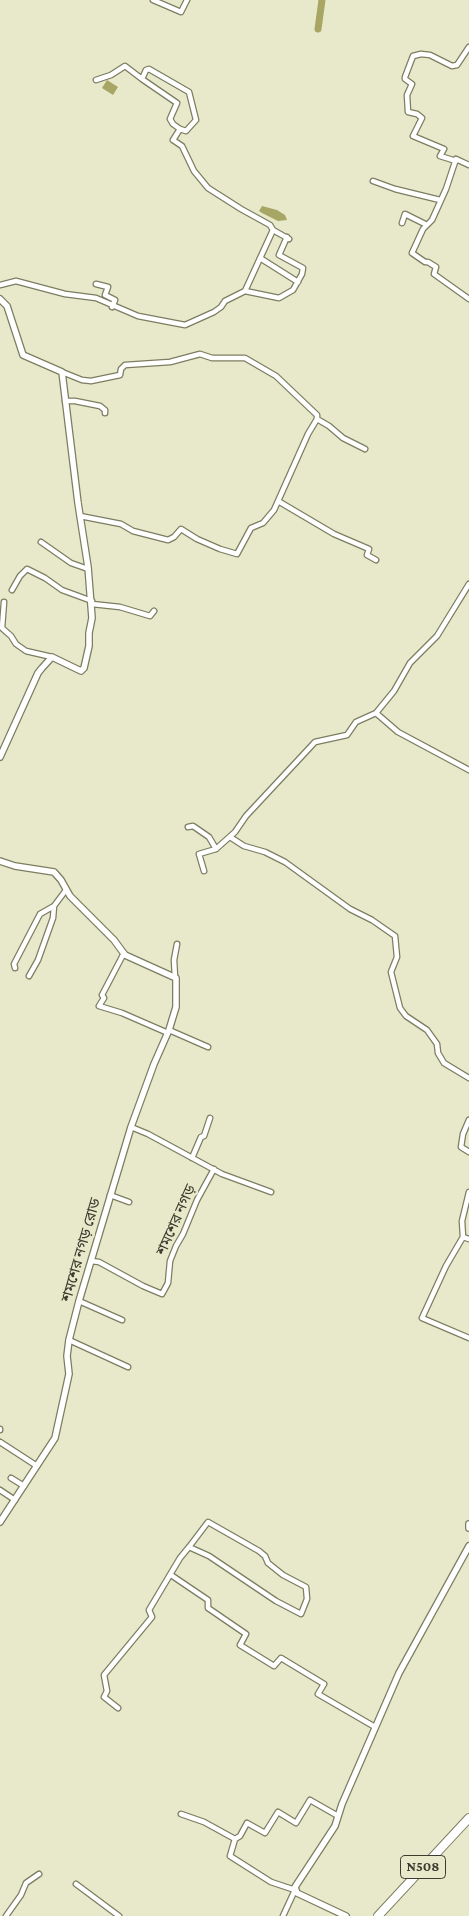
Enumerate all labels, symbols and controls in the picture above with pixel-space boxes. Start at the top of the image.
street label: শমশের নগড় [152,1182,200,1258]
street label: শমশের নগড় রোড [58,1196,104,1304]
road number: N508 [400,1855,446,1878]

